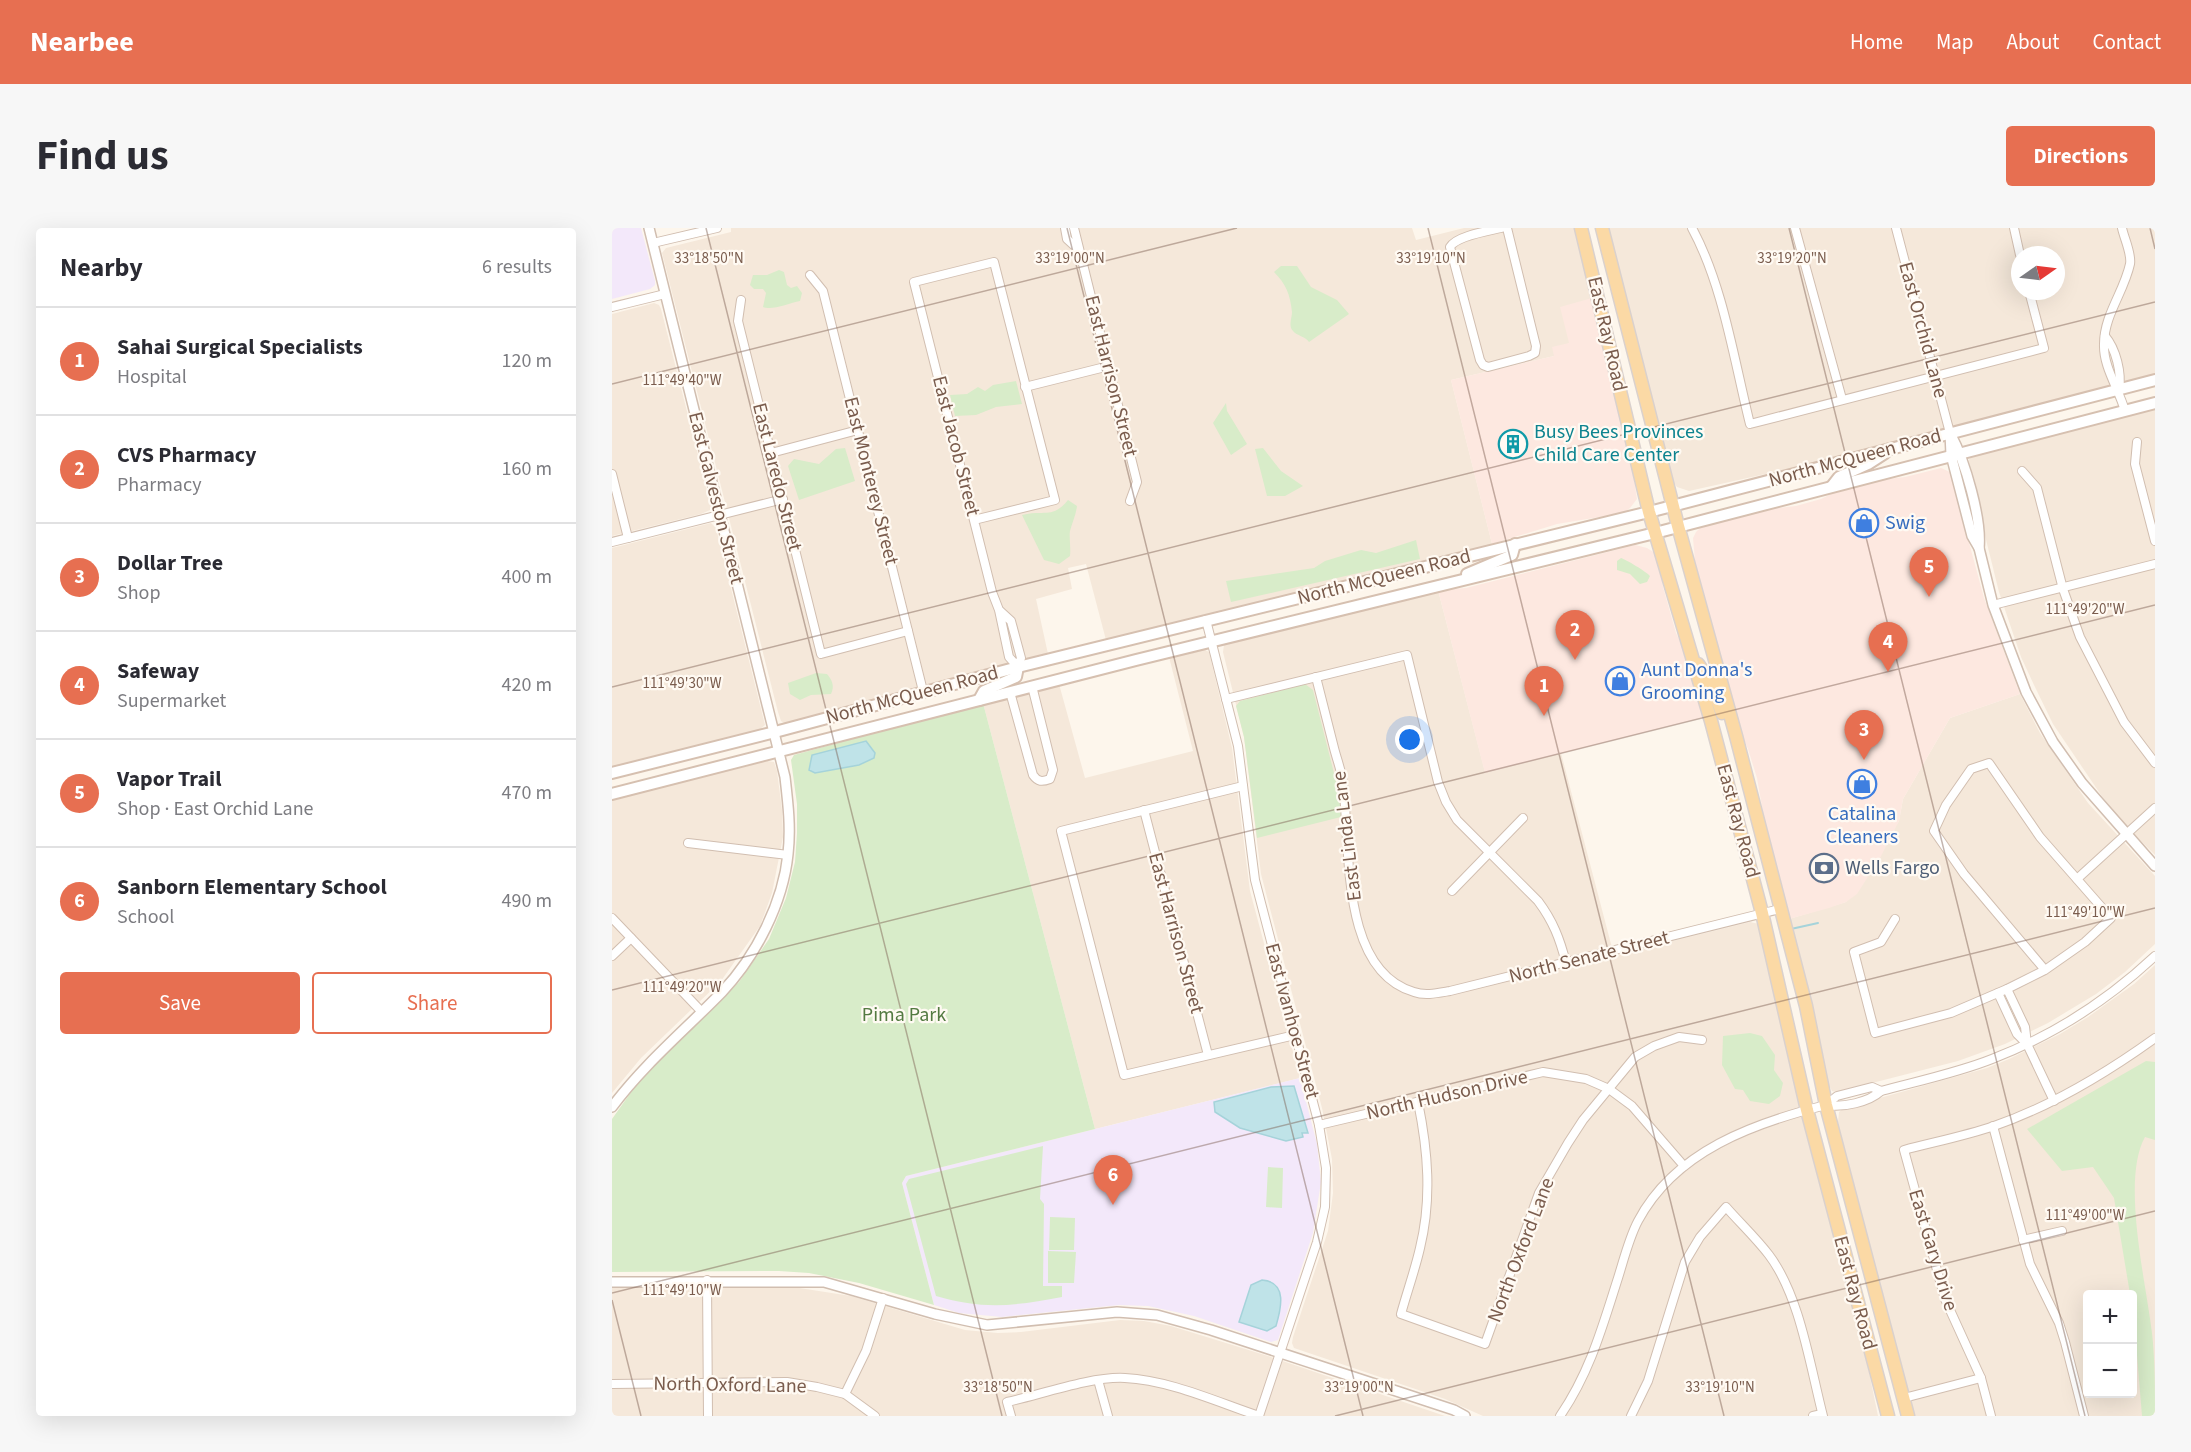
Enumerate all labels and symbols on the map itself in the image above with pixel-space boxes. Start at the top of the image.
north arrow [2011,246,2065,300]
text: 33°18'50"N [674,248,744,269]
text: 33°19'00"N [1035,248,1105,269]
text: 33°19'10"N [1396,248,1466,269]
text: 33°19'20"N [1757,248,1827,269]
street label: East Orchid Lane [1891,259,1955,401]
street label: East Ray Road [1580,274,1634,394]
street label: East Harrison Street [1077,292,1145,460]
text: 111°49'40"W [642,370,722,391]
street label: East Jacob Street [925,373,987,519]
street label: East Monterey Street [837,394,905,568]
street label: East Laredo Street [745,400,809,554]
street label: East Galveston Street [681,409,751,587]
place label: Busy Bees Provinces Child Care Center [1534,418,1703,469]
street label: North McQueen Road [1765,421,1945,495]
building icon: Busy Bees Provinces Child Care Center [1497,428,1529,460]
shop icon: Swig [1848,507,1880,539]
place label: Swig [1885,509,1925,537]
street label: North McQueen Road [1294,542,1474,612]
pin: 5 [1910,548,1948,597]
text: 111°49'20"W [2045,599,2125,620]
pin: 2 [1556,610,1594,660]
pin: 4 [1868,622,1908,672]
place label: Aunt Donna's Grooming [1641,656,1752,707]
street label: North McQueen Road [822,658,1002,732]
shop icon: Aunt Donna's Grooming [1604,665,1636,697]
pin: 1 [1524,666,1564,716]
text: 111°49'30"W [642,673,722,694]
pin: 3 [1844,710,1884,760]
your location [1395,725,1424,754]
street label: East Ray Road [1709,761,1767,881]
shop icon: Catalina Cleaners [1846,768,1878,800]
street label: East Linda Lane [1325,769,1369,903]
place label: Catalina Cleaners [1826,800,1898,851]
street label: East Harrison Street [1141,849,1211,1017]
bank icon: Wells Fargo [1808,852,1840,884]
place label: Wells Fargo [1845,854,1940,882]
text: 111°49'10"W [2045,902,2125,923]
street label: North Senate Street [1506,923,1672,990]
street label: East Ivanhoe Street [1258,940,1326,1102]
text: 111°49'20"W [642,977,722,998]
park label: Pima Park [862,1001,946,1029]
street label: North Hudson Drive [1364,1063,1531,1127]
pin: 6 [1094,1156,1132,1205]
street label: North Oxford Lane [1480,1173,1562,1327]
street label: East Gary Drive [1901,1186,1965,1314]
text: 111°49'00"W [2045,1205,2125,1226]
street label: East Ray Road [1826,1233,1884,1353]
text: 111°49'10"W [642,1280,722,1301]
street label: North Oxford Lane [653,1370,807,1400]
text: 33°18'50"N [963,1377,1033,1398]
text: 33°19'00"N [1324,1377,1394,1398]
text: 33°19'10"N [1685,1377,1755,1398]

